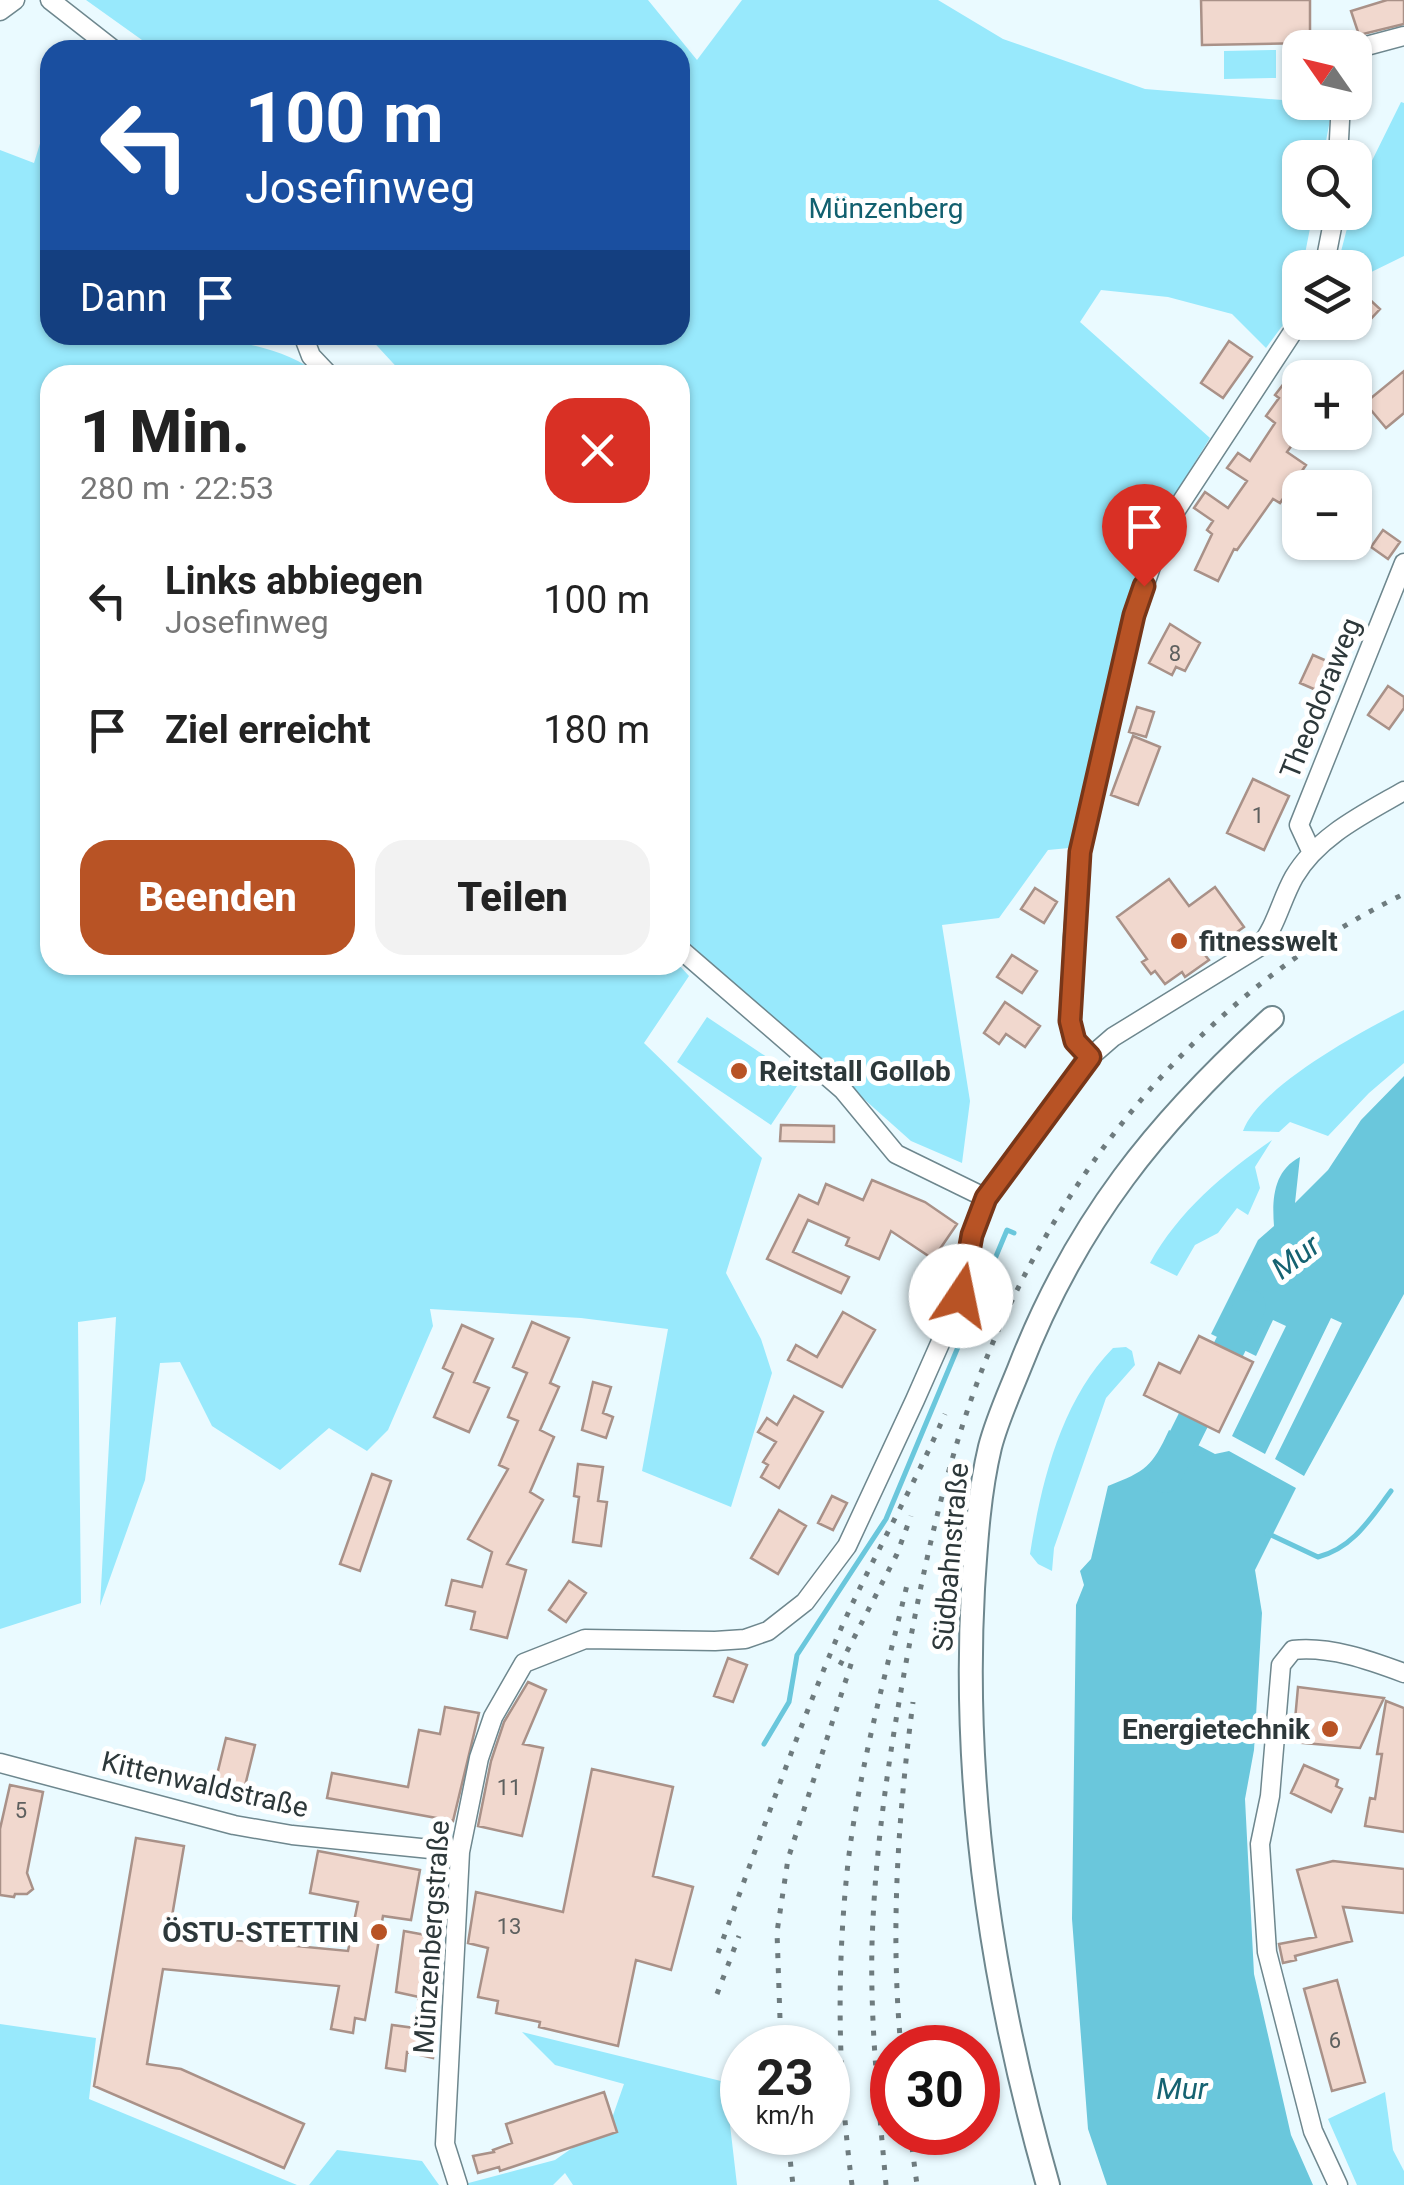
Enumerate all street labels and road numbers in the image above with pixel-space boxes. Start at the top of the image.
street label: Theodoraweg [1273,613,1368,783]
street label: Südbahnstraße [926,1461,975,1653]
street label: Kittenwaldstraße [98,1745,311,1824]
street label: Münzenbergstraße [407,1819,456,2055]

